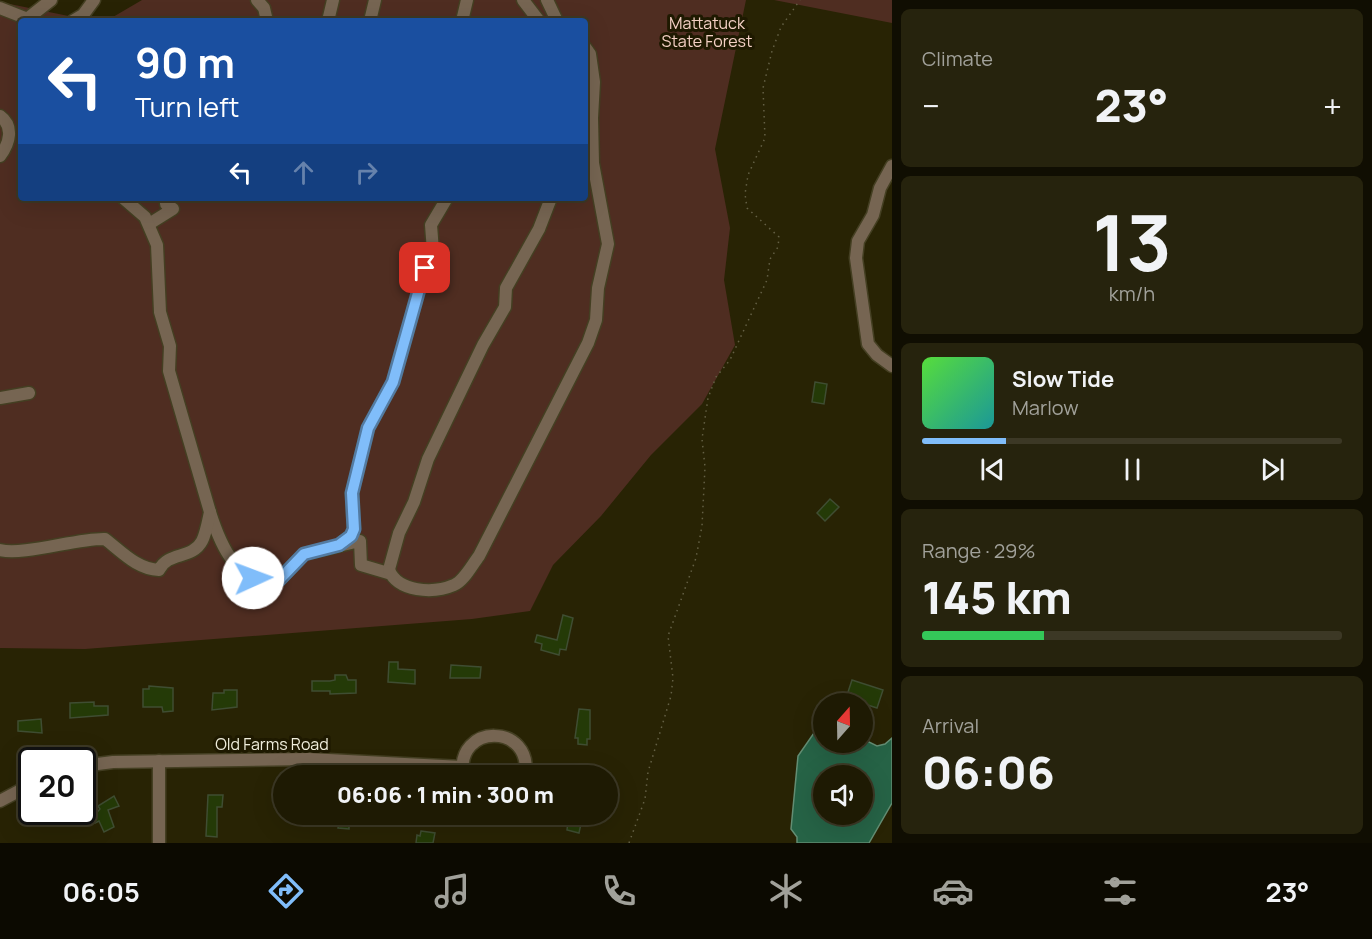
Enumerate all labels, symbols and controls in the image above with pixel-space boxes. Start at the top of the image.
park label: Mattatuck State Forest [662,12,752,52]
text: 90 m [135,33,235,91]
icon: left [36,42,114,120]
text: Climate [922,45,993,72]
text: 23° [1094,74,1168,136]
text: − [922,83,940,128]
text: + [1323,83,1342,128]
text: Turn left [135,88,239,125]
icon: left [224,156,257,189]
icon: ahead [287,156,320,189]
icon: right [350,156,383,189]
text: 13 [1092,188,1172,294]
pin [399,242,450,293]
icon: arrive [408,251,441,284]
text: km/h [1109,280,1155,307]
text: Slow Tide [1012,364,1114,394]
text: Marlow [1012,394,1079,421]
icon: previous [976,453,1009,486]
icon: pause [1116,453,1149,486]
icon: next [1256,453,1289,486]
text: Range · 29% [922,537,1036,564]
position arrow [221,546,285,610]
text: 145 km [922,566,1072,628]
north arrow [813,693,873,753]
map controls [813,693,873,825]
text: Arrival [922,712,979,739]
street label: Old Farms Road [215,733,329,755]
text: 06:06 [922,741,1055,803]
speed limit sign: 20 [18,747,96,825]
button: sound [813,765,873,825]
text: 06:06 · 1 min · 300 m [337,780,554,810]
icon: directions [265,870,307,912]
icon: music [431,870,473,912]
icon: phone [598,870,640,912]
icon: climate [765,870,807,912]
icon: car [932,870,974,912]
icon: filters [1099,870,1141,912]
text: 06:05 [62,873,140,910]
text: 23° [1266,873,1310,910]

